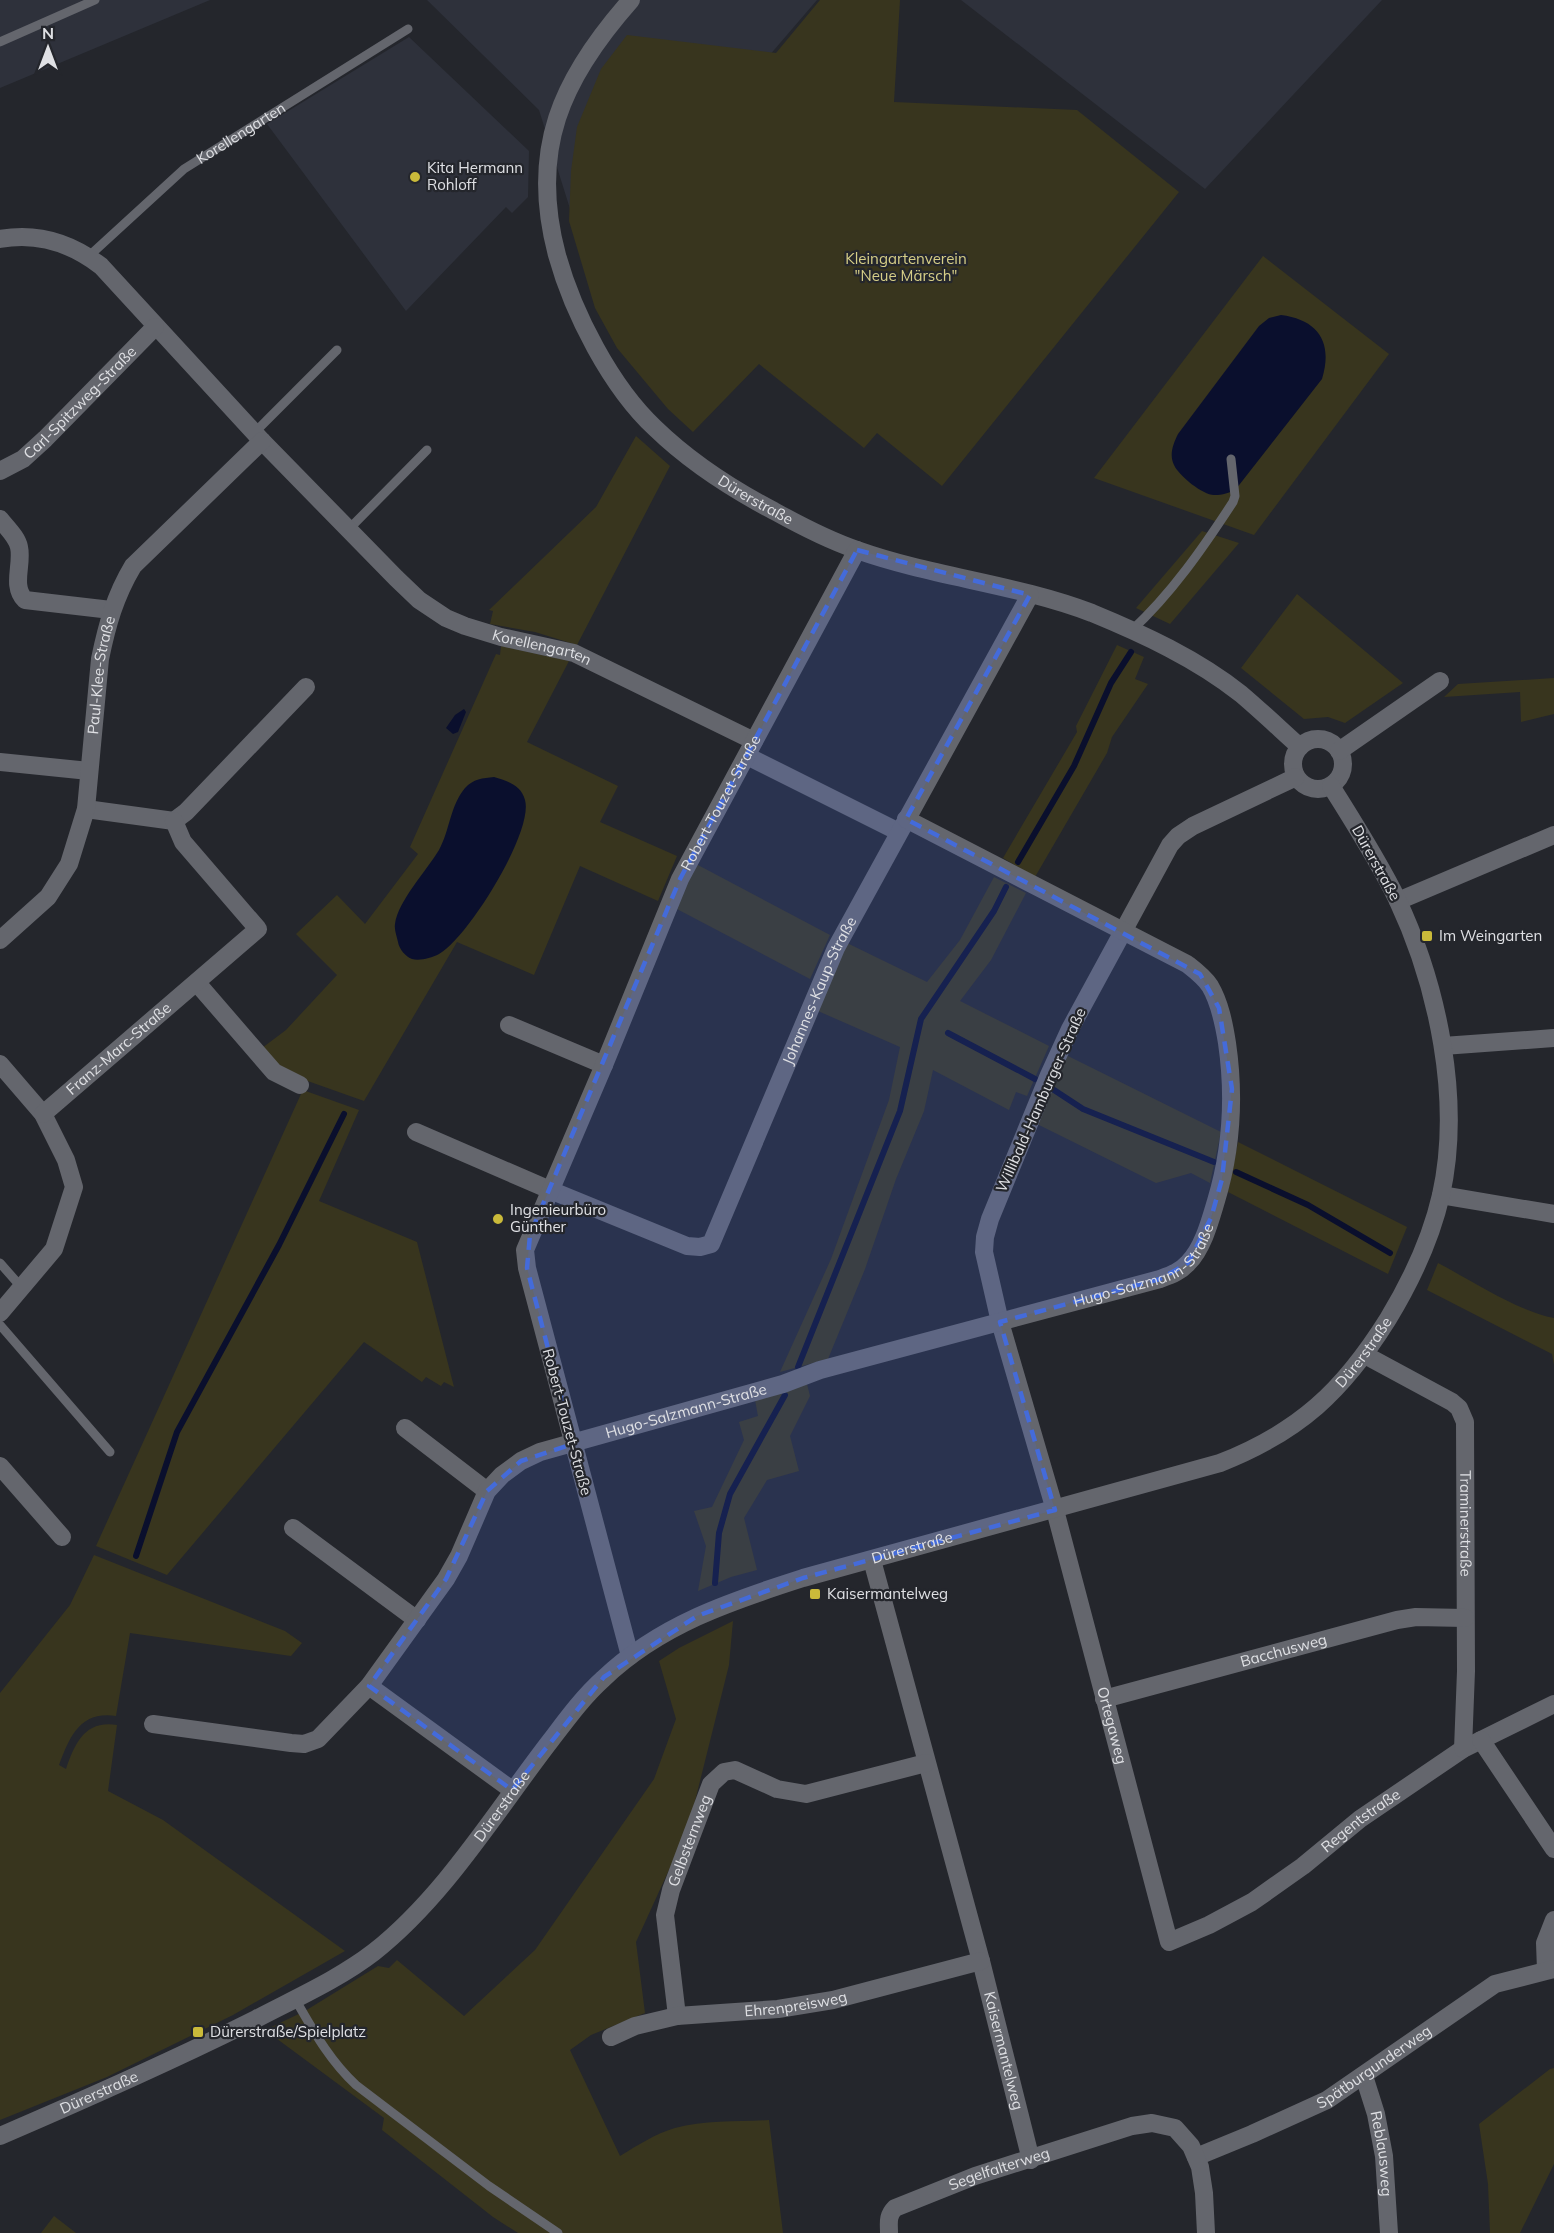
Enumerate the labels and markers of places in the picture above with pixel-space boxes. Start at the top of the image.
place label: Kita Hermann Rohloff [427,158,523,194]
marker: Kita Hermann Rohloff [408,170,422,184]
place label: Im Weingarten [1439,926,1542,945]
marker: Im Weingarten [1420,929,1434,943]
place label: Ingenieurbüro Günther [510,1200,606,1236]
marker: Ingenieurbüro Günther [491,1212,505,1226]
place label: Kaisermantelweg [827,1584,948,1603]
marker: Kaisermantelweg [808,1587,822,1601]
place label: Dürerstraße/Spielplatz [210,2022,366,2041]
marker: Dürerstraße/Spielplatz [191,2025,205,2039]

